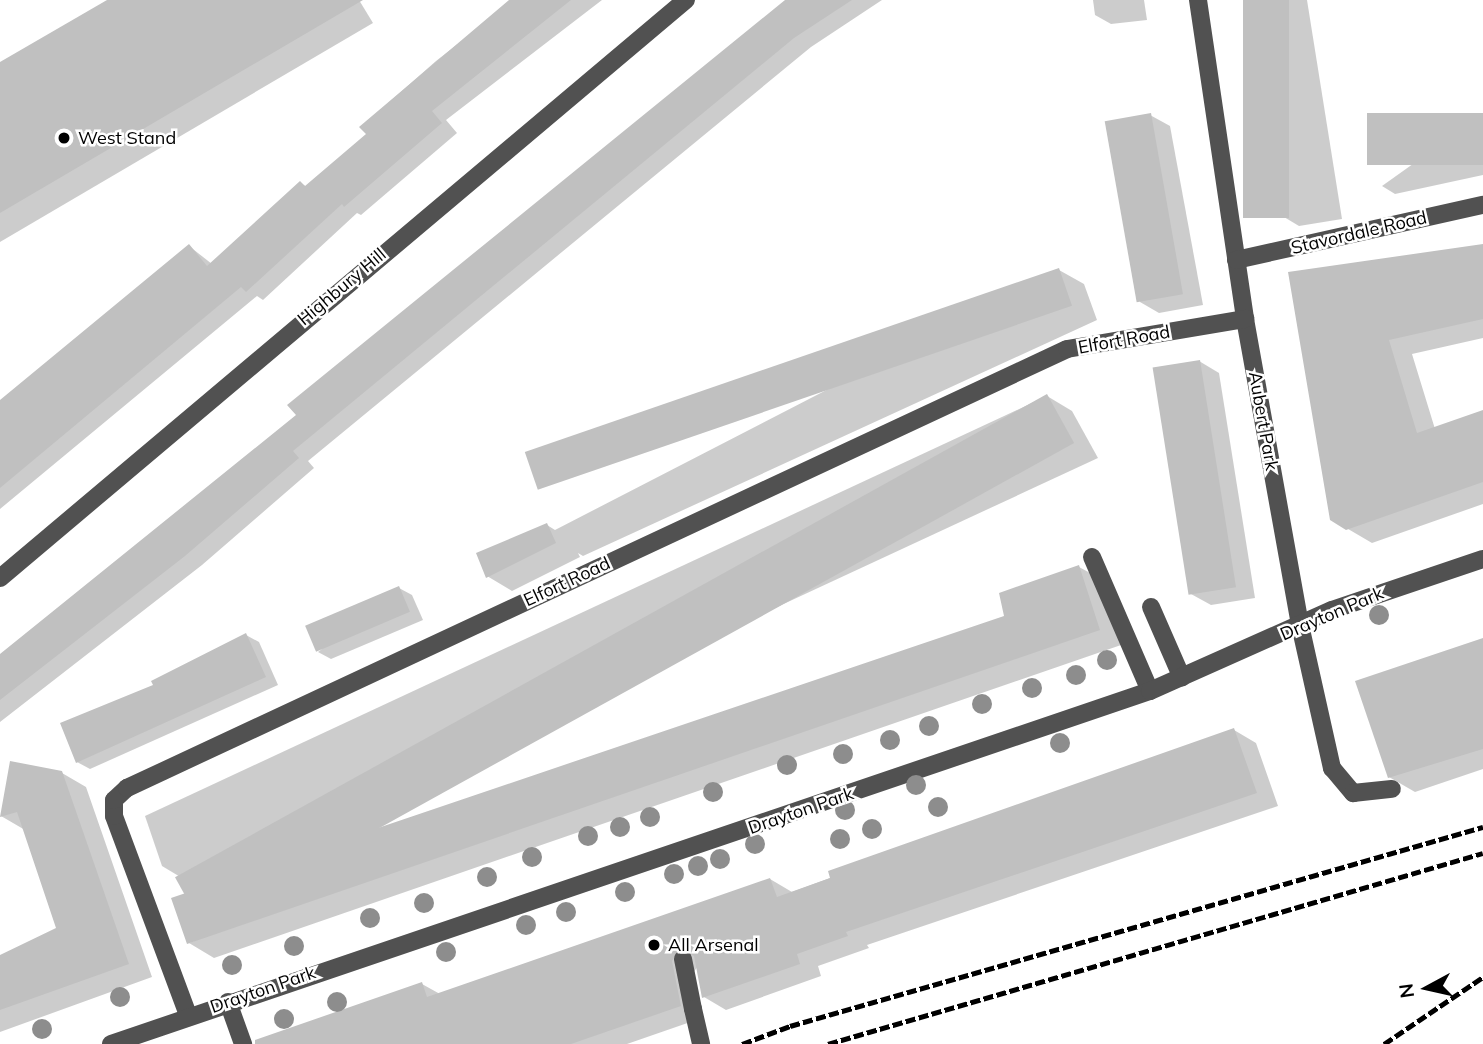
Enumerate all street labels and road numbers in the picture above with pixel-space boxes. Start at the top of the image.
street label: Stavordale Road [1289,207,1429,259]
street label: Highbury Hill [293,244,391,330]
street label: Elfort Road [1076,321,1172,359]
street label: Aubert Park [1244,370,1282,472]
street label: Elfort Road [520,553,614,611]
street label: Drayton Park [1277,583,1387,645]
street label: Drayton Park [746,783,856,839]
street label: Drayton Park [208,962,318,1018]

